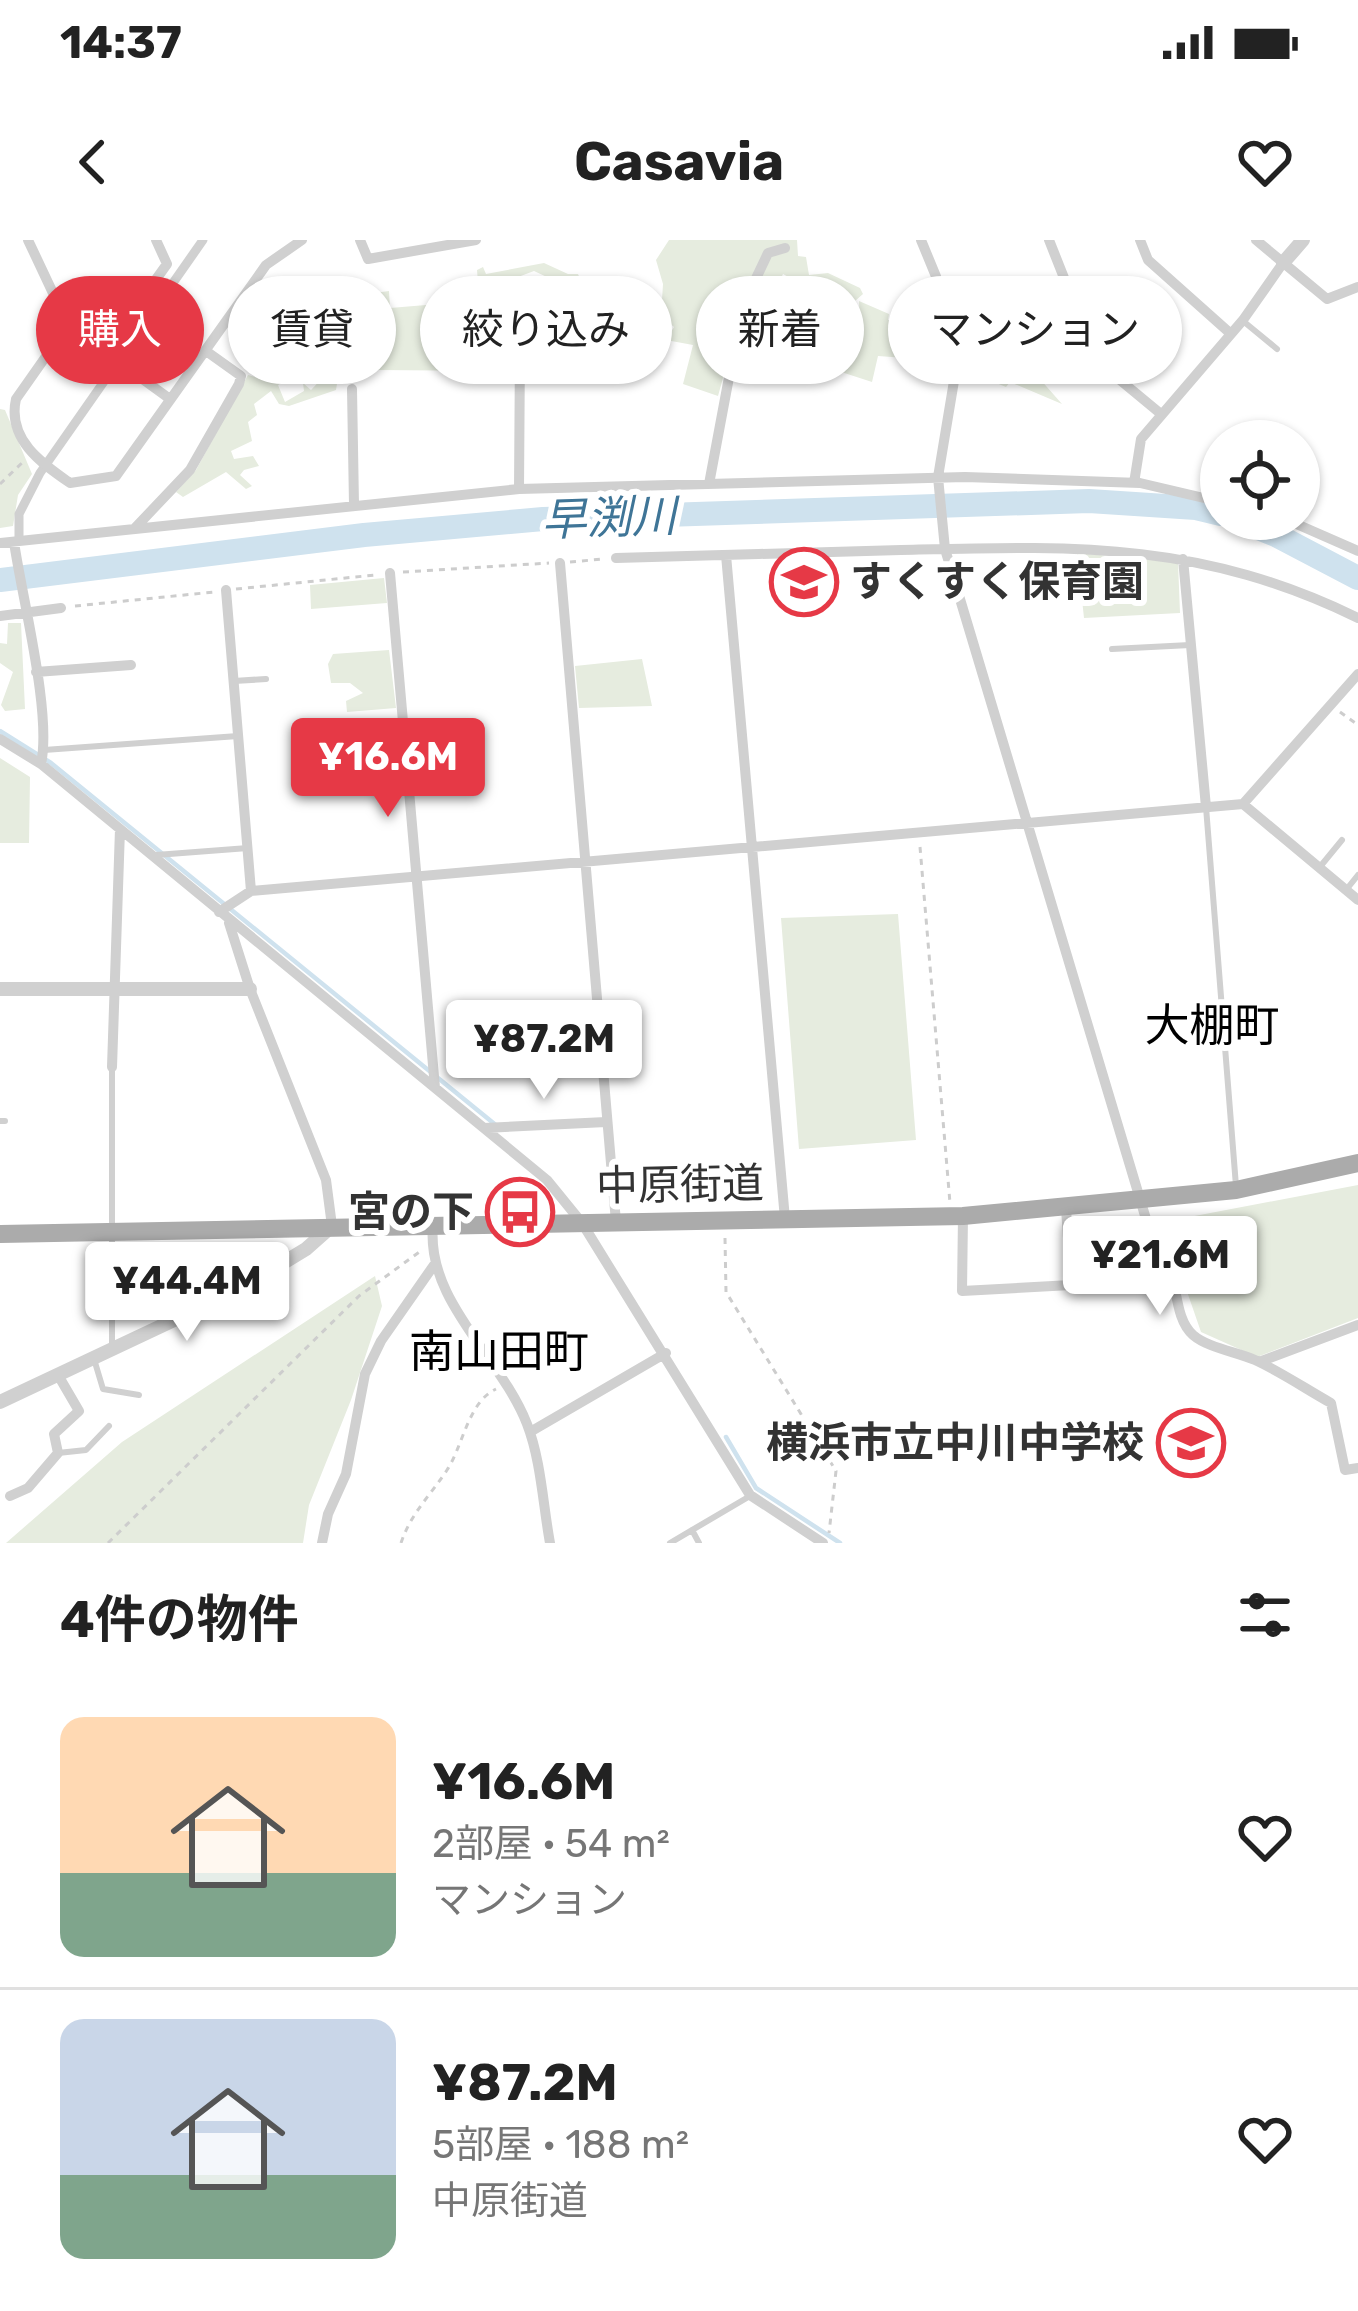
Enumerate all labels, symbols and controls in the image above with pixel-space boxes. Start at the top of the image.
text: 14:37 [60,16,182,69]
icon: back [60,129,126,195]
icon: heart [1232,129,1298,195]
text: Casavia [574,130,784,194]
chip: 購入 [36,276,204,384]
chip: 賃貸 [228,276,396,384]
chip: 絞り込み [420,276,672,384]
chip: 新着 [696,276,864,384]
chip: マンション [888,276,1182,384]
map controls [1200,420,1320,540]
button: locate [1200,420,1320,540]
water label: 早渕川 [541,489,681,547]
school or university icon: すくすく保育園 [769,547,839,617]
place label: すくすく保育園 [850,557,1144,607]
pin: ¥16.6M [290,718,486,820]
text: ¥16.6M [318,734,458,780]
district label: 大棚町 [1144,999,1280,1052]
pin: ¥87.2M [446,1000,642,1102]
text: ¥87.2M [473,1016,615,1062]
street label: 中原街道 [596,1159,764,1211]
bus stop icon: 宮の下 [485,1177,555,1247]
place label: 宮の下 [348,1187,474,1237]
pin: ¥21.6M [1062,1216,1258,1318]
text: ¥21.6M [1090,1232,1230,1278]
pin: ¥44.4M [89,1242,285,1344]
text: ¥44.4M [112,1258,262,1304]
district label: 南山田町 [409,1325,589,1378]
school or university icon: 横浜市立中川中学校 [1156,1408,1226,1478]
place label: 横浜市立中川中学校 [766,1418,1144,1468]
icon: filters [1232,1582,1298,1648]
text: 4件の物件 [60,1589,299,1650]
text: ¥16.6M [432,1751,615,1812]
icon: home [156,1765,300,1909]
icon: heart [1232,1804,1298,1870]
text: 2部屋 · 54 m² [432,1821,670,1867]
text: マンション [432,1877,627,1923]
text: ¥87.2M [432,2052,618,2113]
icon: home [156,2067,300,2211]
icon: heart [1232,2106,1298,2172]
text: 5部屋 · 188 m² [432,2122,689,2168]
text: 中原街道 [432,2178,588,2224]

